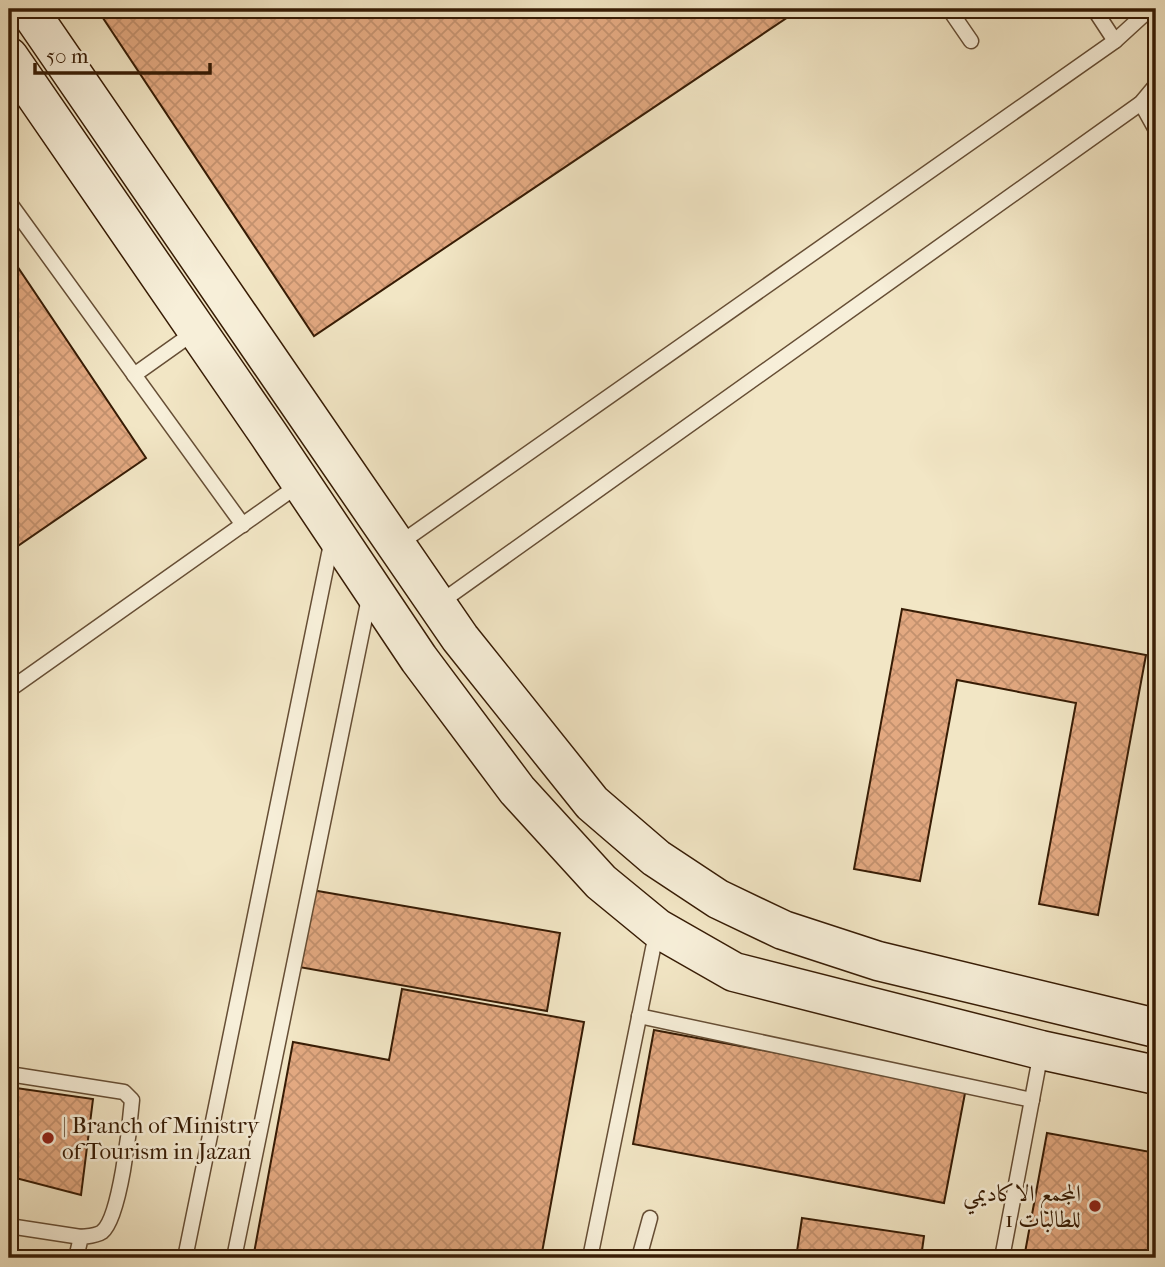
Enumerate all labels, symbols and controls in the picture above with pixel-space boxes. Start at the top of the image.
scale bar [35,32,210,76]
text: 50 m [46,44,89,68]
place label: | Branch of Ministry of Tourism in Jazan [62,1112,260,1165]
marker: | Branch of Ministry of Tourism in Jazan [40,1130,56,1146]
place label: المجمع الاكاديمي 1 للطالبات [963,1180,1081,1233]
marker: المجمع الاكاديمي 1 للطالبات [1087,1198,1103,1214]

